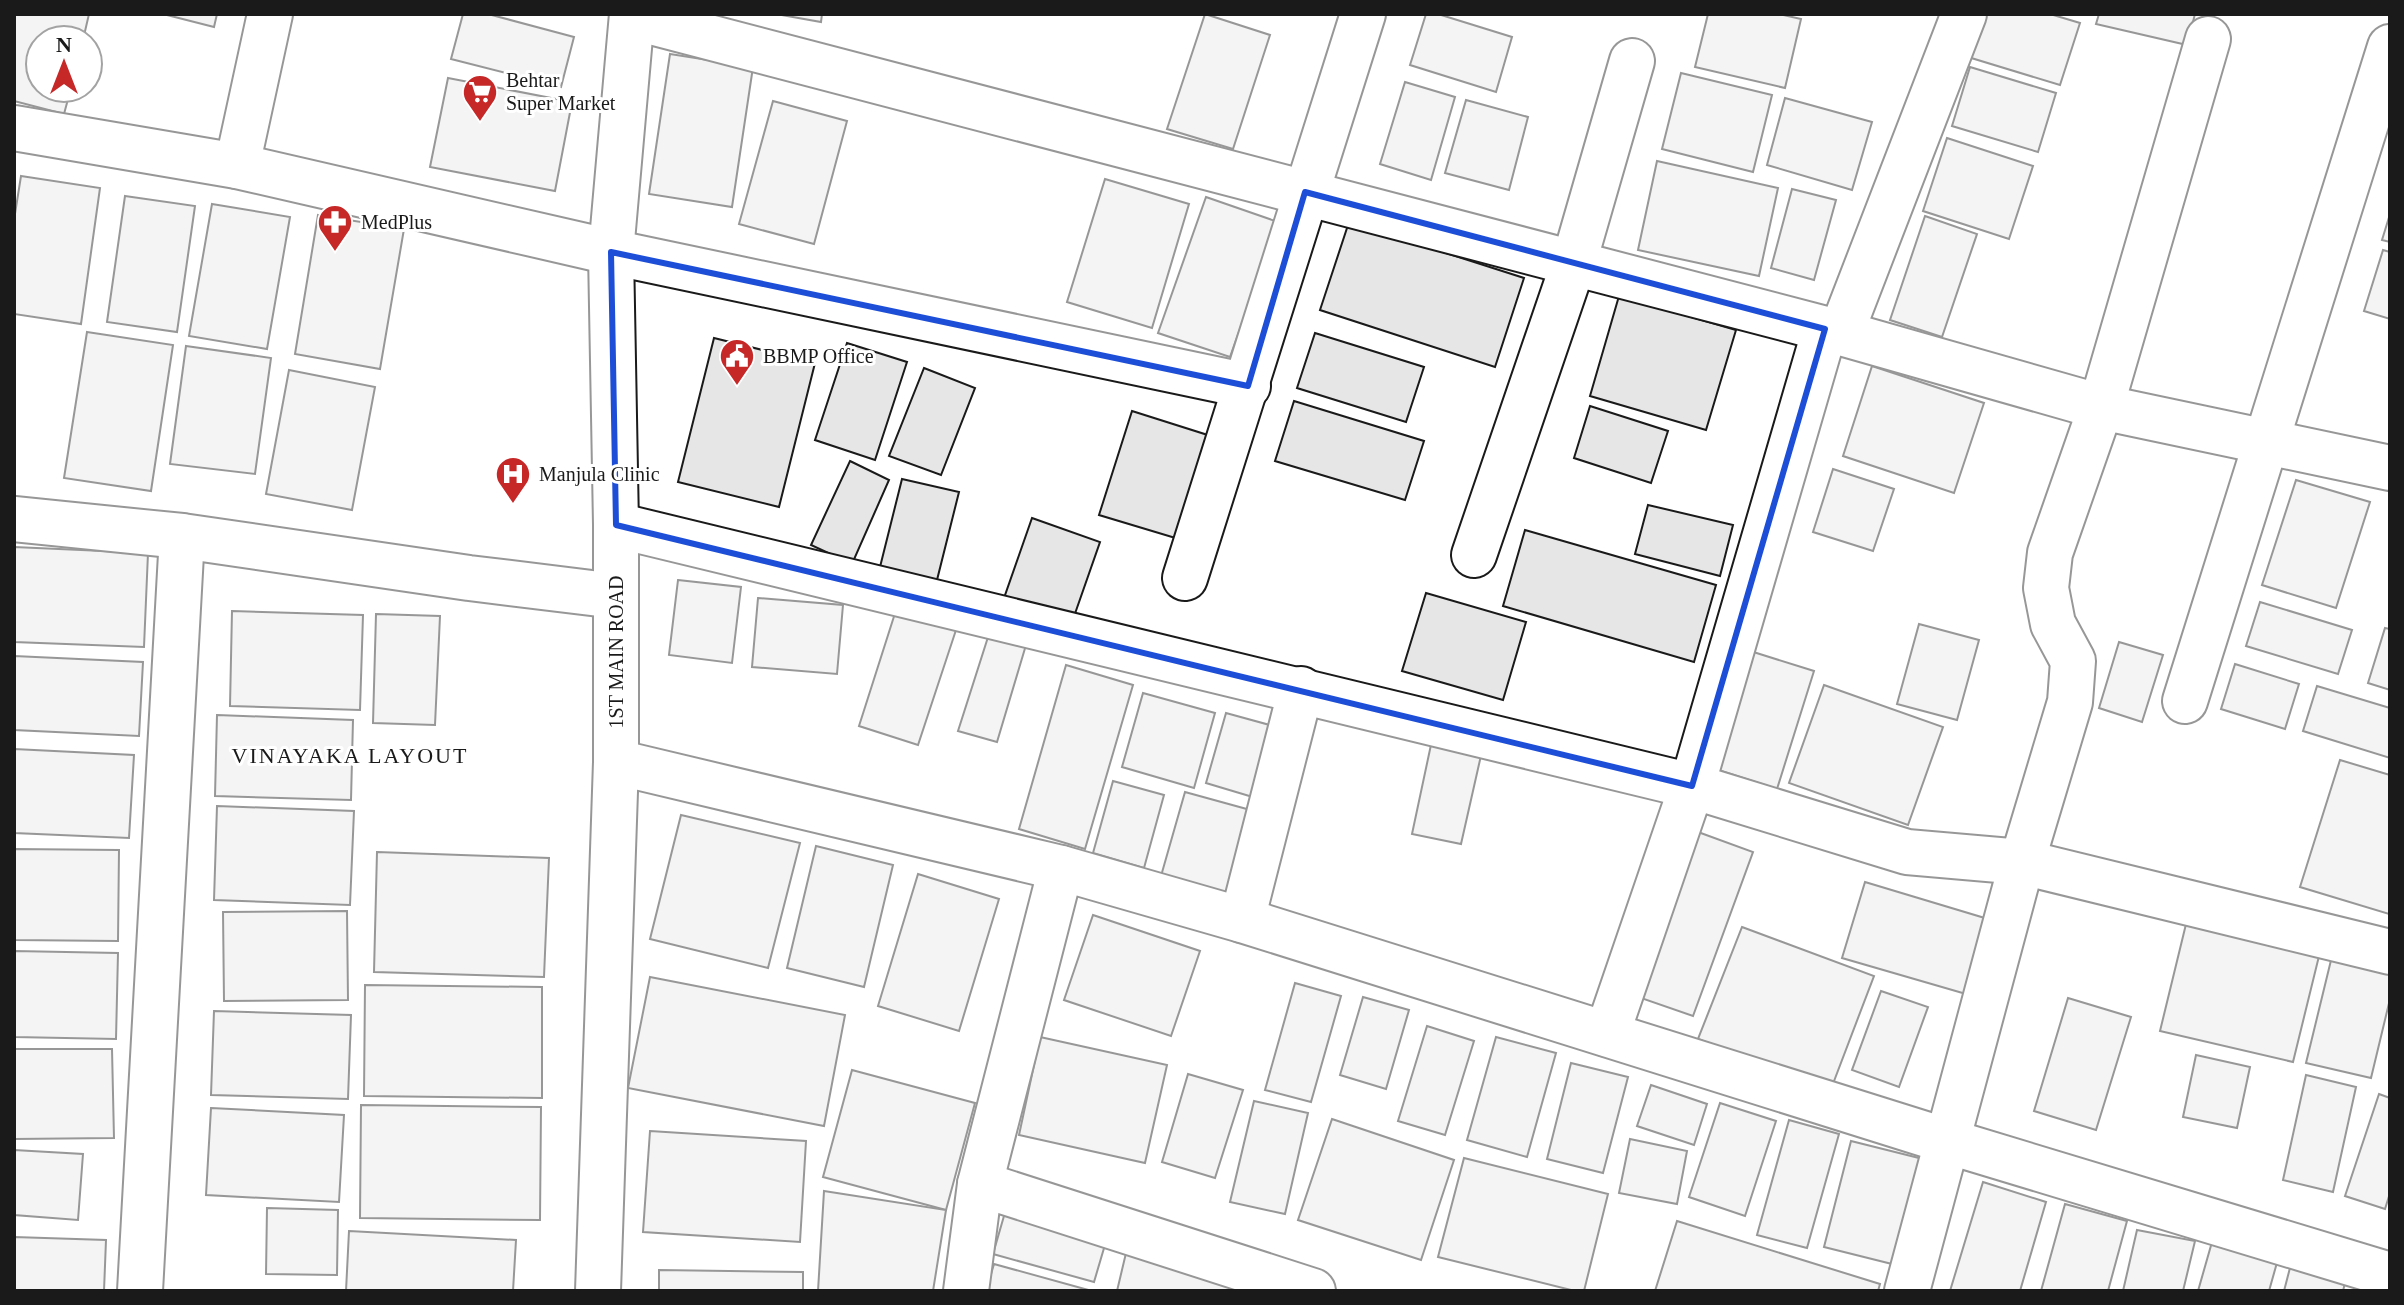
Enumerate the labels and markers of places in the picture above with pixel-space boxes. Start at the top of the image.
place label: Behtar Super Market [506,69,616,115]
supermarket icon: Behtar Super Market [461,73,499,123]
pharmacy icon: MedPlus [316,203,354,253]
place label: MedPlus [361,211,432,233]
public building icon: BBMP Office [718,337,756,387]
place label: BBMP Office [763,345,874,367]
hospital icon: Manjula Clinic [494,455,532,505]
place label: Manjula Clinic [539,463,660,486]

